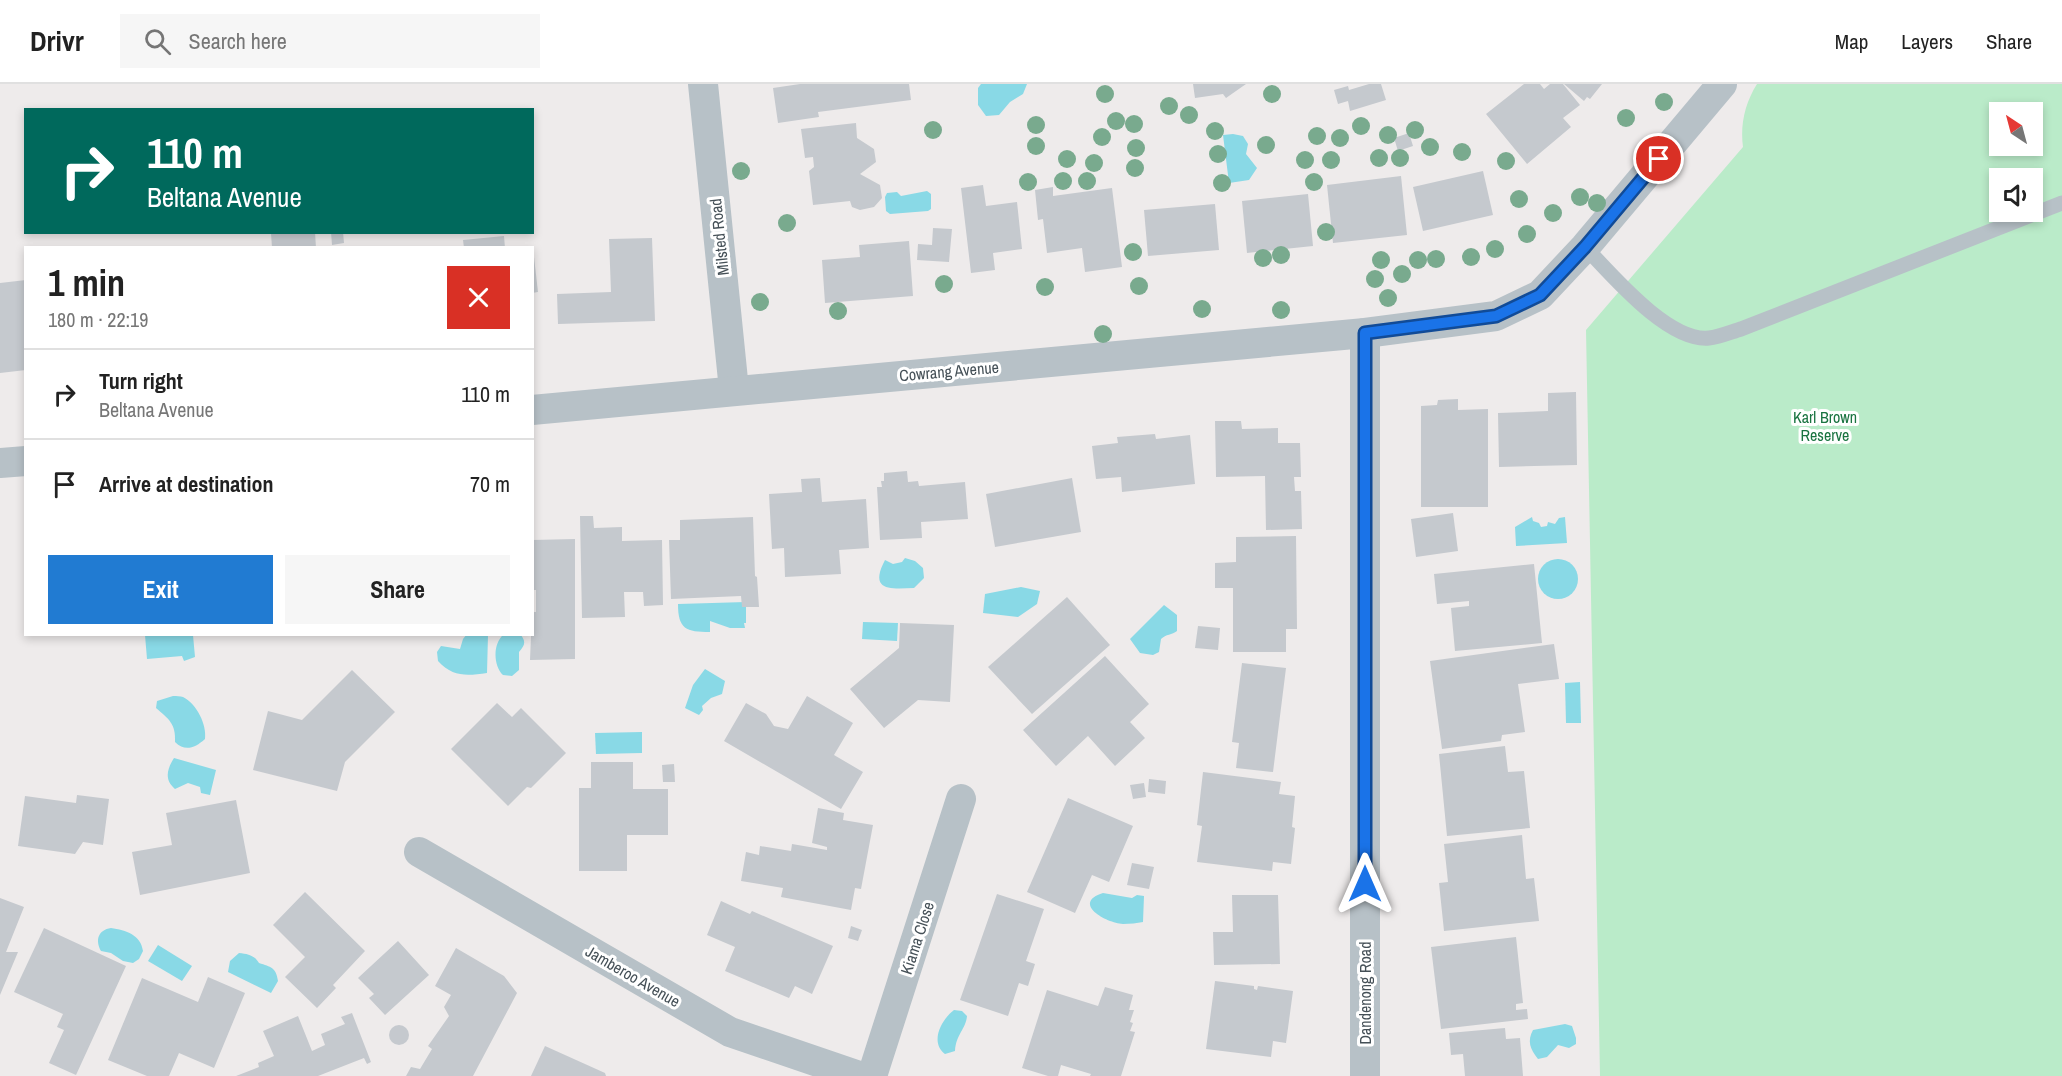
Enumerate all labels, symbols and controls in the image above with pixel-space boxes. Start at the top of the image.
search box [120,14,540,68]
text: Drivr [30,22,84,60]
icon: search [141,25,174,58]
text: Search here [189,26,287,56]
text: Map [1835,27,1868,56]
text: Layers [1901,27,1953,56]
text: Share [1986,27,2032,56]
north arrow [1989,102,2043,156]
map controls [1989,102,2043,222]
text: 110 m [147,125,243,181]
icon: right [48,132,126,210]
pin [1633,133,1684,184]
icon: arrive [1642,142,1675,175]
button: sound [1989,168,2043,222]
text: Beltana Avenue [147,179,302,215]
street label: Milsted Road [704,197,734,277]
text: 1 min [48,259,125,307]
button: close [447,266,510,329]
text: 180 m · 22:19 [48,306,148,333]
street label: Cowrang Avenue [898,356,1000,386]
text: Turn right [99,366,183,396]
icon: right [48,378,81,411]
text: 110 m [461,379,510,409]
text: Beltana Avenue [99,396,214,423]
park label: Karl Brown Reserve [1793,406,1857,446]
icon: arrive [48,468,81,501]
text: Arrive at destination [99,469,273,499]
text: 70 m [470,469,510,499]
button: Exit [48,555,273,624]
button: Share [285,555,510,624]
position arrow [1333,852,1397,916]
street label: Kiama Close [895,899,939,977]
street label: Jamberoo Avenue [582,940,684,1012]
street label: Dandenong Road [1354,942,1376,1044]

